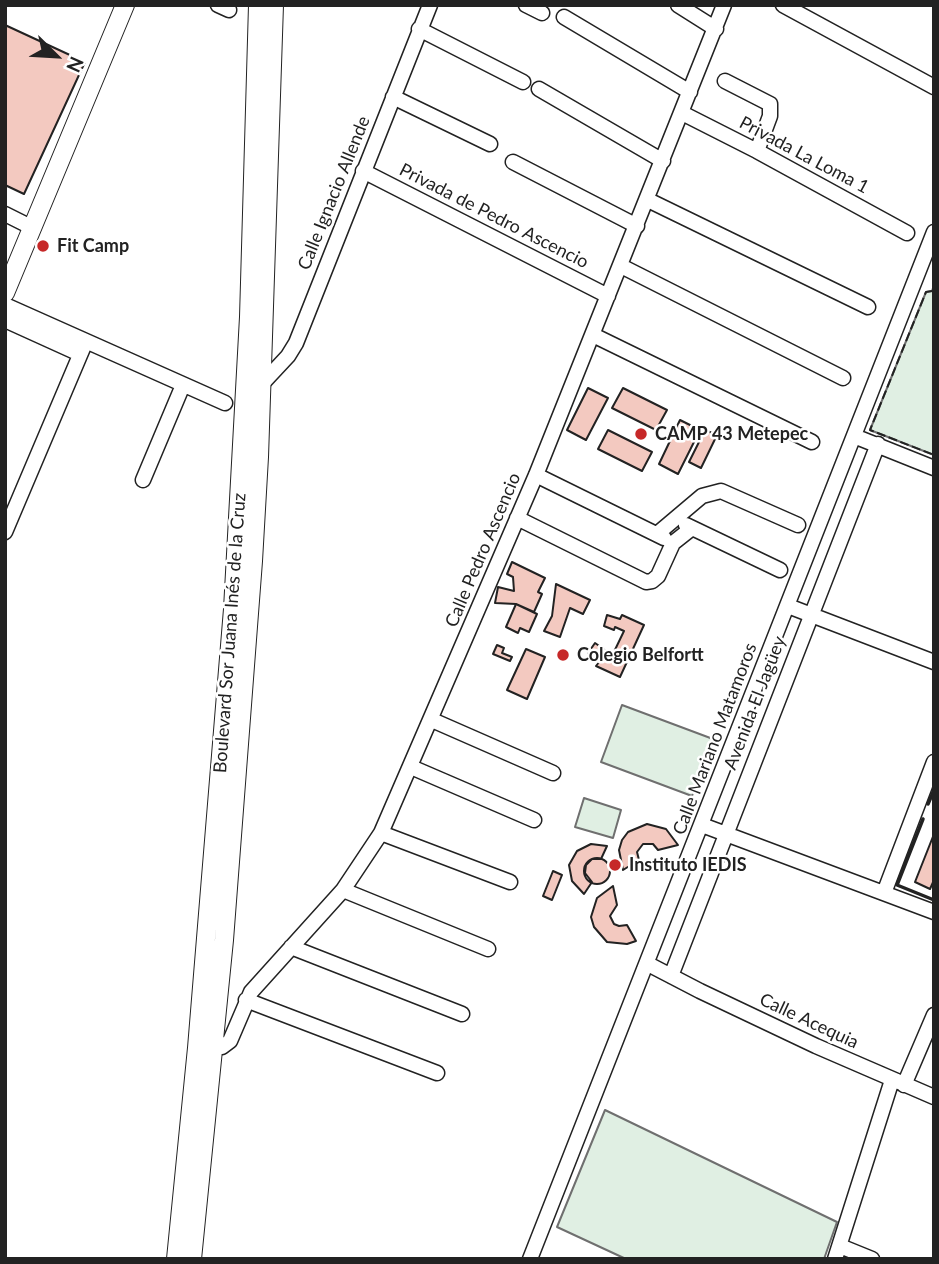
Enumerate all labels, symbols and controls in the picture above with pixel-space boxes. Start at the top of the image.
north arrow [21,21,91,91]
text: N [62,53,89,76]
street label: Privada La Loma 1 [736,112,872,198]
street label: Calle Ignacio Allende [293,113,375,273]
street label: Privada de Pedro Ascencio [396,159,592,273]
place label: Fit Camp [57,235,129,257]
marker: Fit Camp [35,238,51,254]
place label: CAMP 43 Metepec [655,423,808,445]
marker: CAMP 43 Metepec [633,426,649,442]
street label: Calle Pedro Ascencio [441,470,525,630]
street label: Boulevard Sor Juana Inés de la Cruz [209,492,251,774]
street label: Avenida El Jagüey [720,633,790,773]
street label: Calle Mariano Matamoros [668,640,762,838]
place label: Colegio Belfortt [577,644,704,666]
marker: Colegio Belfortt [555,647,571,663]
place label: Instituto IEDIS [629,854,747,876]
marker: Instituto IEDIS [607,857,623,873]
street label: Calle Acequia [756,989,862,1053]

